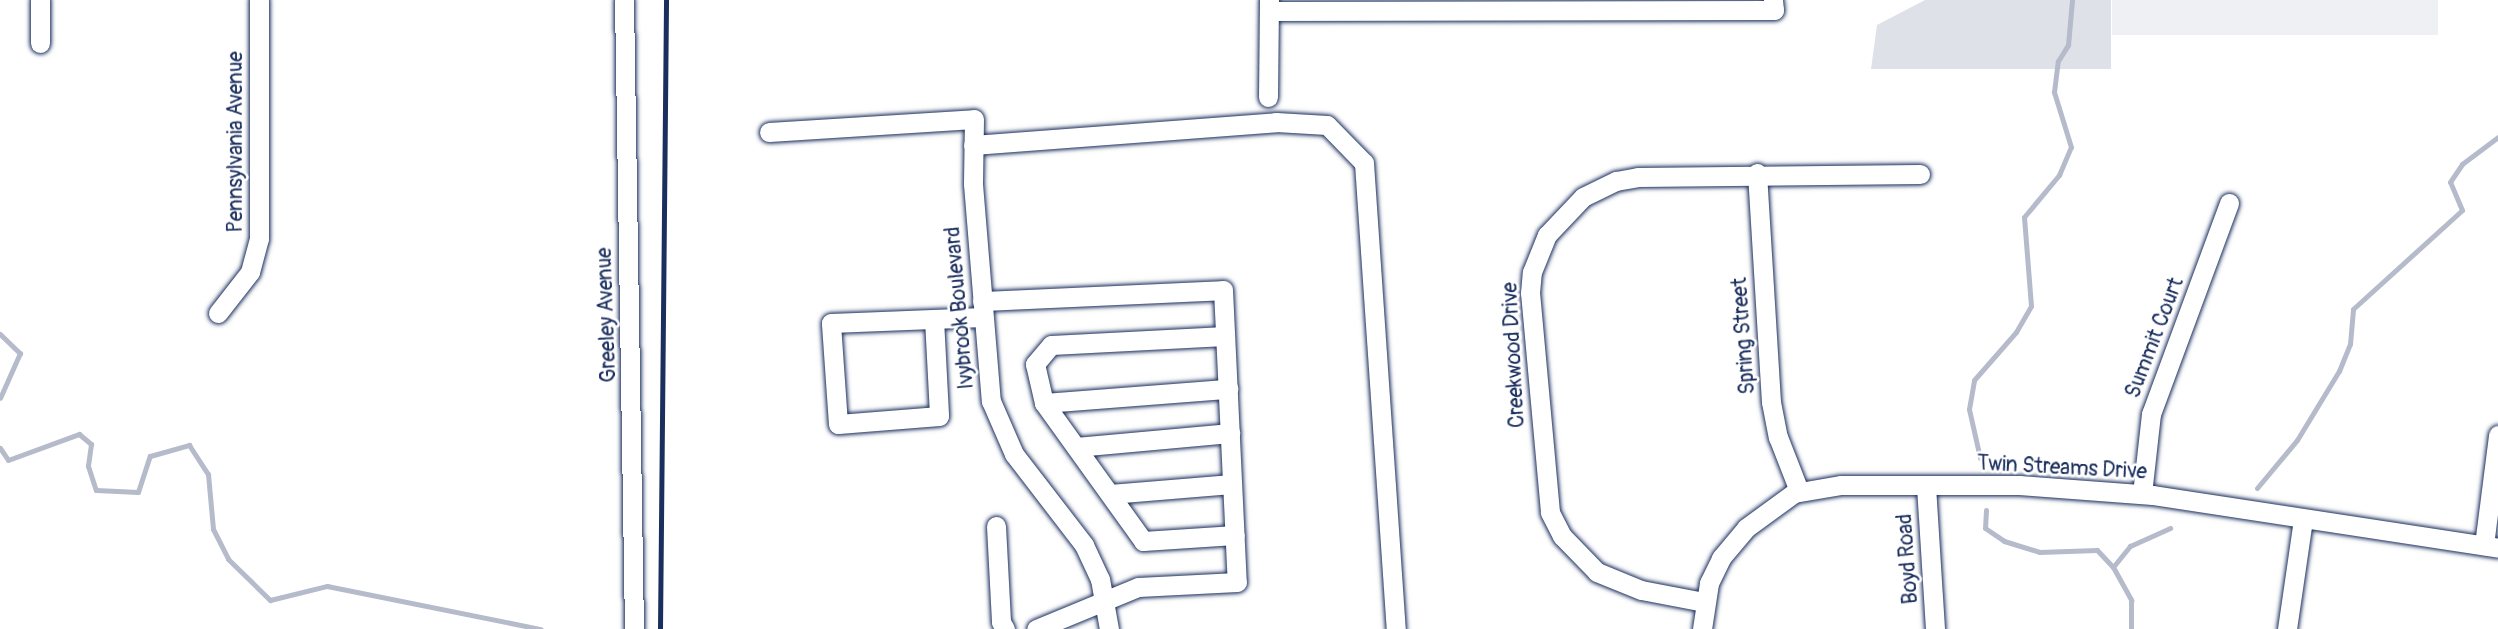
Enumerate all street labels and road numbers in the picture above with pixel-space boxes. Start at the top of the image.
street label: Pennsylvania Avenue [223,51,249,233]
street label: Ivybrook Boulevard [940,226,980,390]
street label: Greeley Avenue [592,247,622,383]
street label: Summit Court [2120,274,2190,402]
street label: Spring Street [1727,277,1761,395]
street label: Creekwood Drive [1498,281,1530,429]
street label: Twin Streams Drive [1976,451,2148,485]
street label: Boyd Road [1892,513,1924,605]

